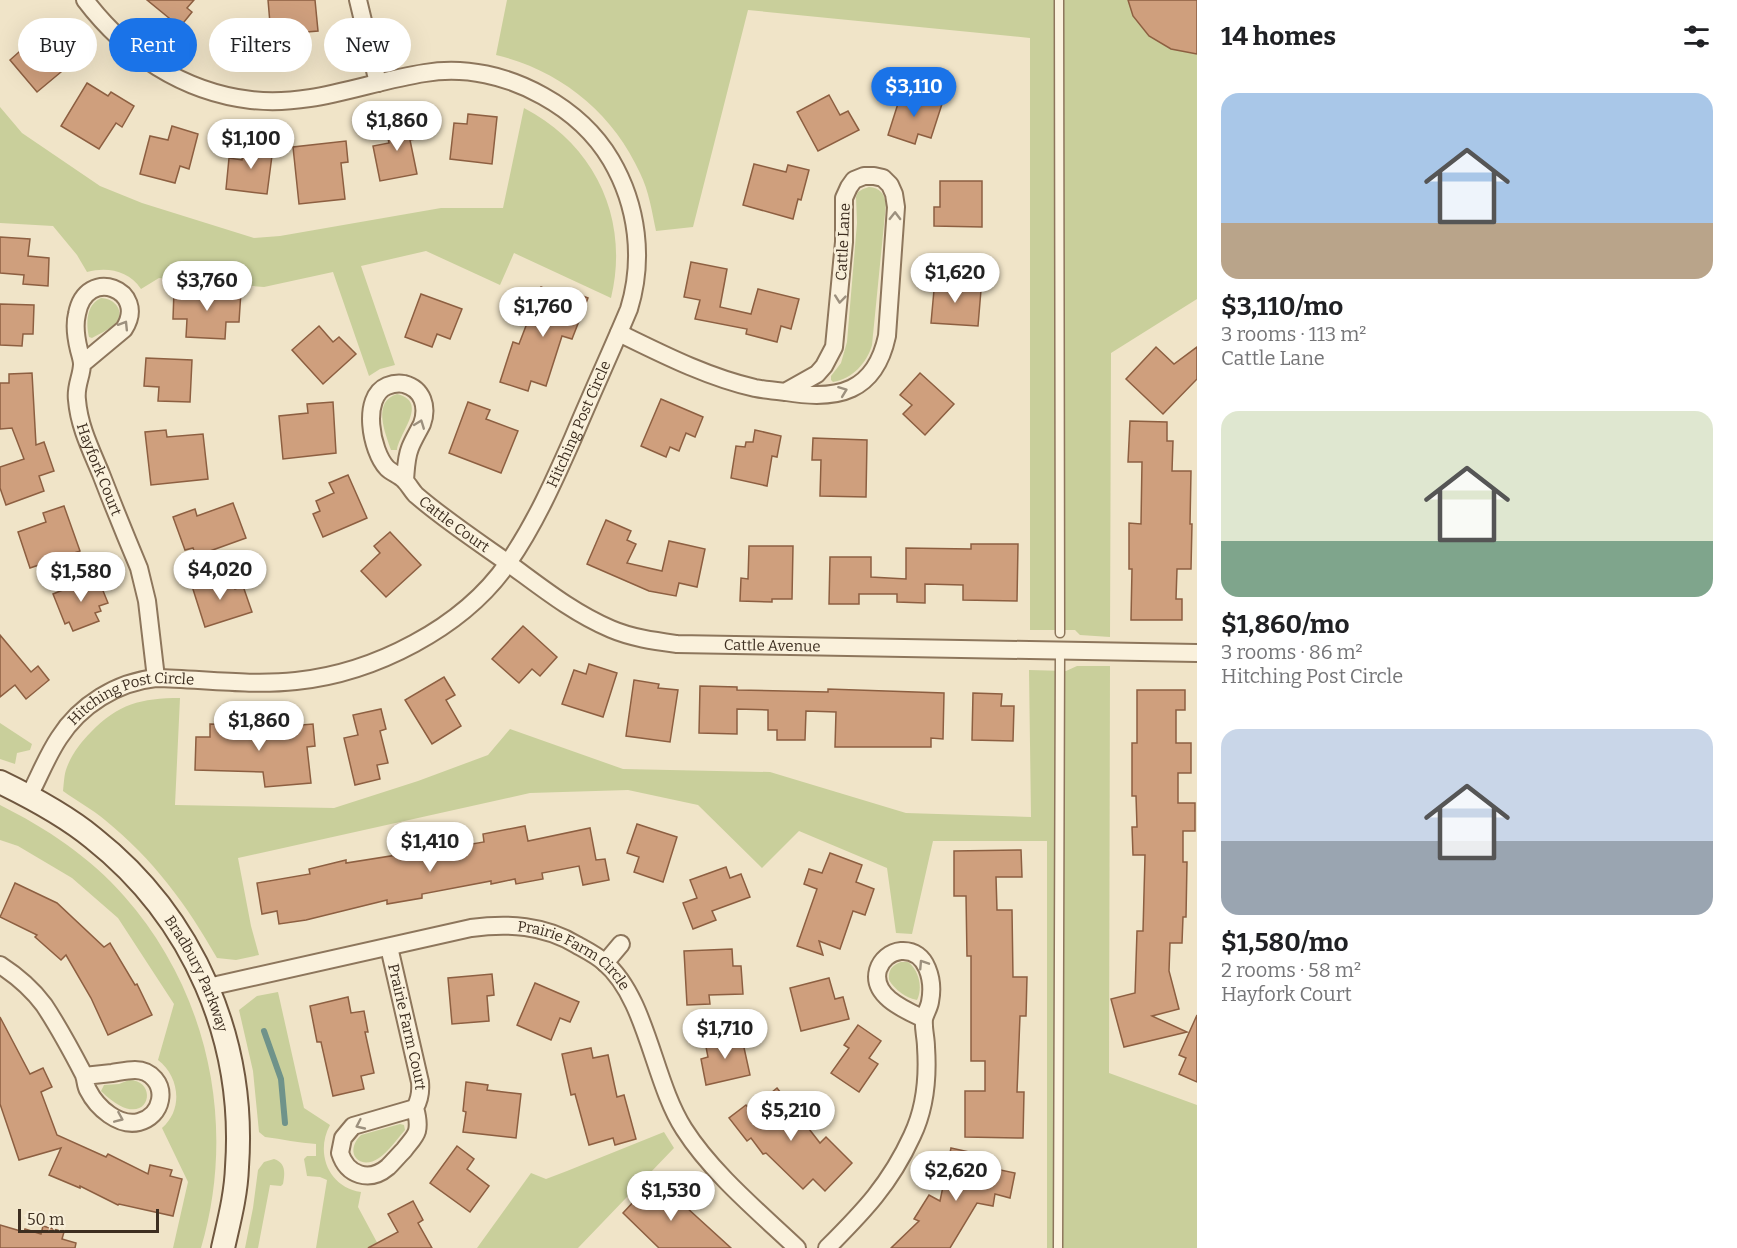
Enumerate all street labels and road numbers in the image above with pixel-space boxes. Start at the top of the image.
street label: Cattle Lane [832,203,854,281]
street label: Hitching Post Circle [543,358,615,490]
street label: Hayfork Court [73,421,126,519]
street label: Cattle Court [415,492,493,557]
street label: Cattle Avenue [724,636,821,655]
street label: Hitching Post Circle [64,669,195,729]
street label: Bradbury Parkway [161,912,232,1034]
street label: Prairie Farm Circle [516,917,634,994]
street label: Prairie Farm Court [384,962,429,1091]

